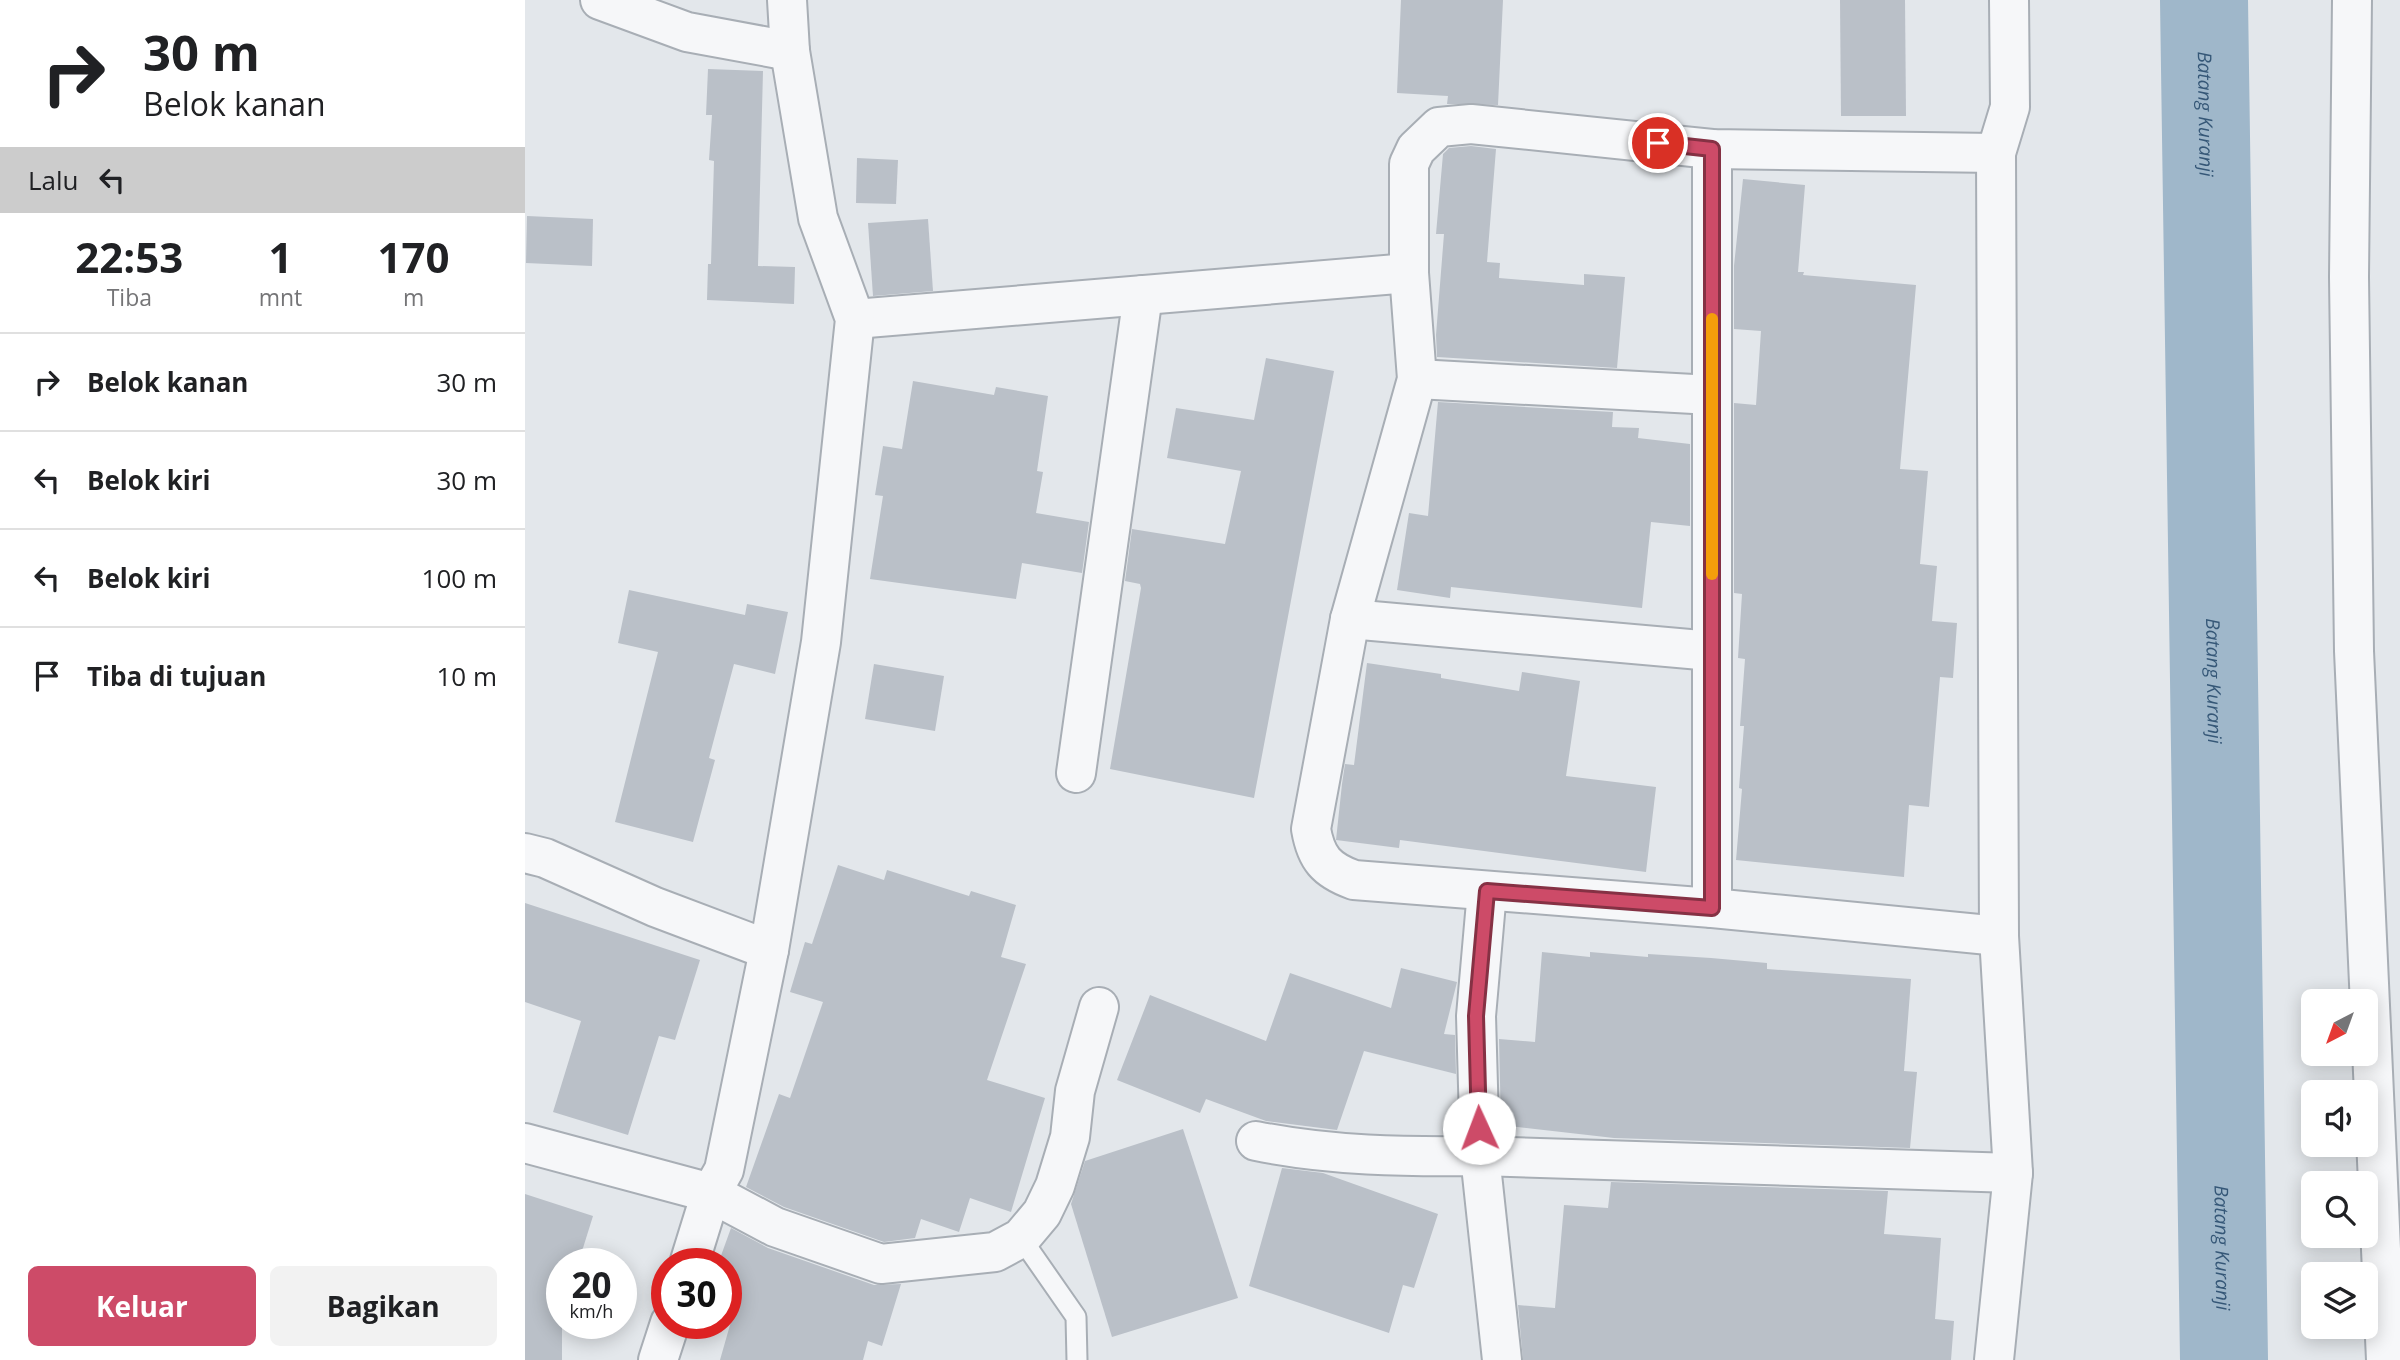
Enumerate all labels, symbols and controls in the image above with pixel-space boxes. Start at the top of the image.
text: 30 m [143,19,260,85]
icon: right [28,28,119,119]
water label: Batang Kuranji [2192,51,2220,178]
text: Belok kanan [143,82,326,125]
pin [1628,113,1688,173]
icon: arrive [1639,124,1677,162]
icon: left [93,161,131,199]
text: Lalu [28,162,79,198]
text: 22:53 [75,228,183,285]
text: 1 [268,228,292,285]
text: 170 [378,228,450,285]
text: Tiba [107,281,152,313]
text: mnt [259,281,302,313]
text: m [403,281,424,313]
icon: right [28,363,66,401]
text: Belok kanan [87,364,248,400]
text: 30 m [436,364,497,400]
icon: left [28,461,66,499]
text: Belok kiri [87,462,211,498]
text: 30 m [436,462,497,498]
icon: left [28,559,66,597]
text: Belok kiri [87,560,211,596]
text: 100 m [422,560,497,596]
water label: Batang Kuranji [2200,618,2228,745]
icon: arrive [28,657,66,695]
text: Tiba di tujuan [87,658,266,694]
text: 10 m [436,658,497,694]
north arrow [2301,989,2378,1066]
map controls [2301,989,2378,1339]
button: sound [2301,1080,2378,1157]
position arrow [1442,1091,1516,1165]
button: search [2301,1171,2378,1248]
water label: Batang Kuranji [2208,1185,2236,1312]
speed limit sign: 30 [651,1248,742,1339]
text: 20 [571,1261,612,1308]
button: layers [2301,1262,2378,1339]
button: Keluar [28,1266,256,1346]
button: Bagikan [270,1266,497,1346]
text: km/h [570,1299,613,1323]

